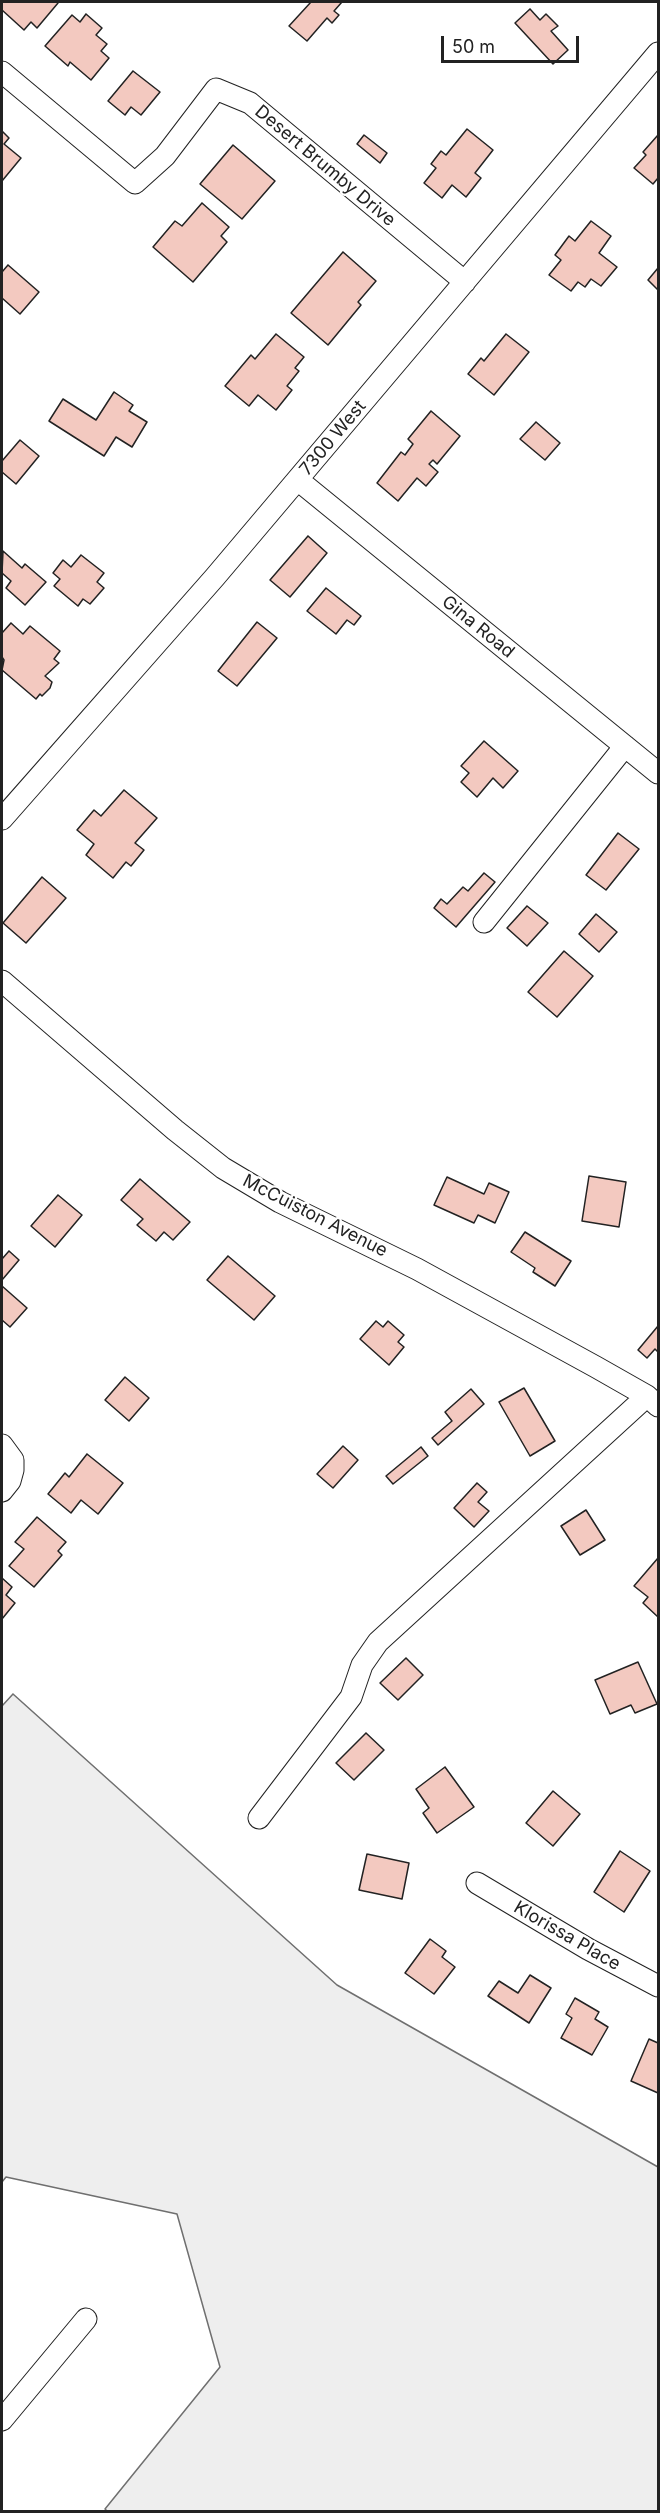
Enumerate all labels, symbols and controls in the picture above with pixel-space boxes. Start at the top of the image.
scale bar [444,24,582,62]
text: 50 m [452,36,495,57]
street label: Desert Brumby Drive [250,101,400,231]
street label: 7300 West [295,396,371,480]
street label: Gina Road [437,591,519,663]
street label: McCuiston Avenue [239,1170,391,1262]
street label: Klorissa Place [510,1897,624,1975]

